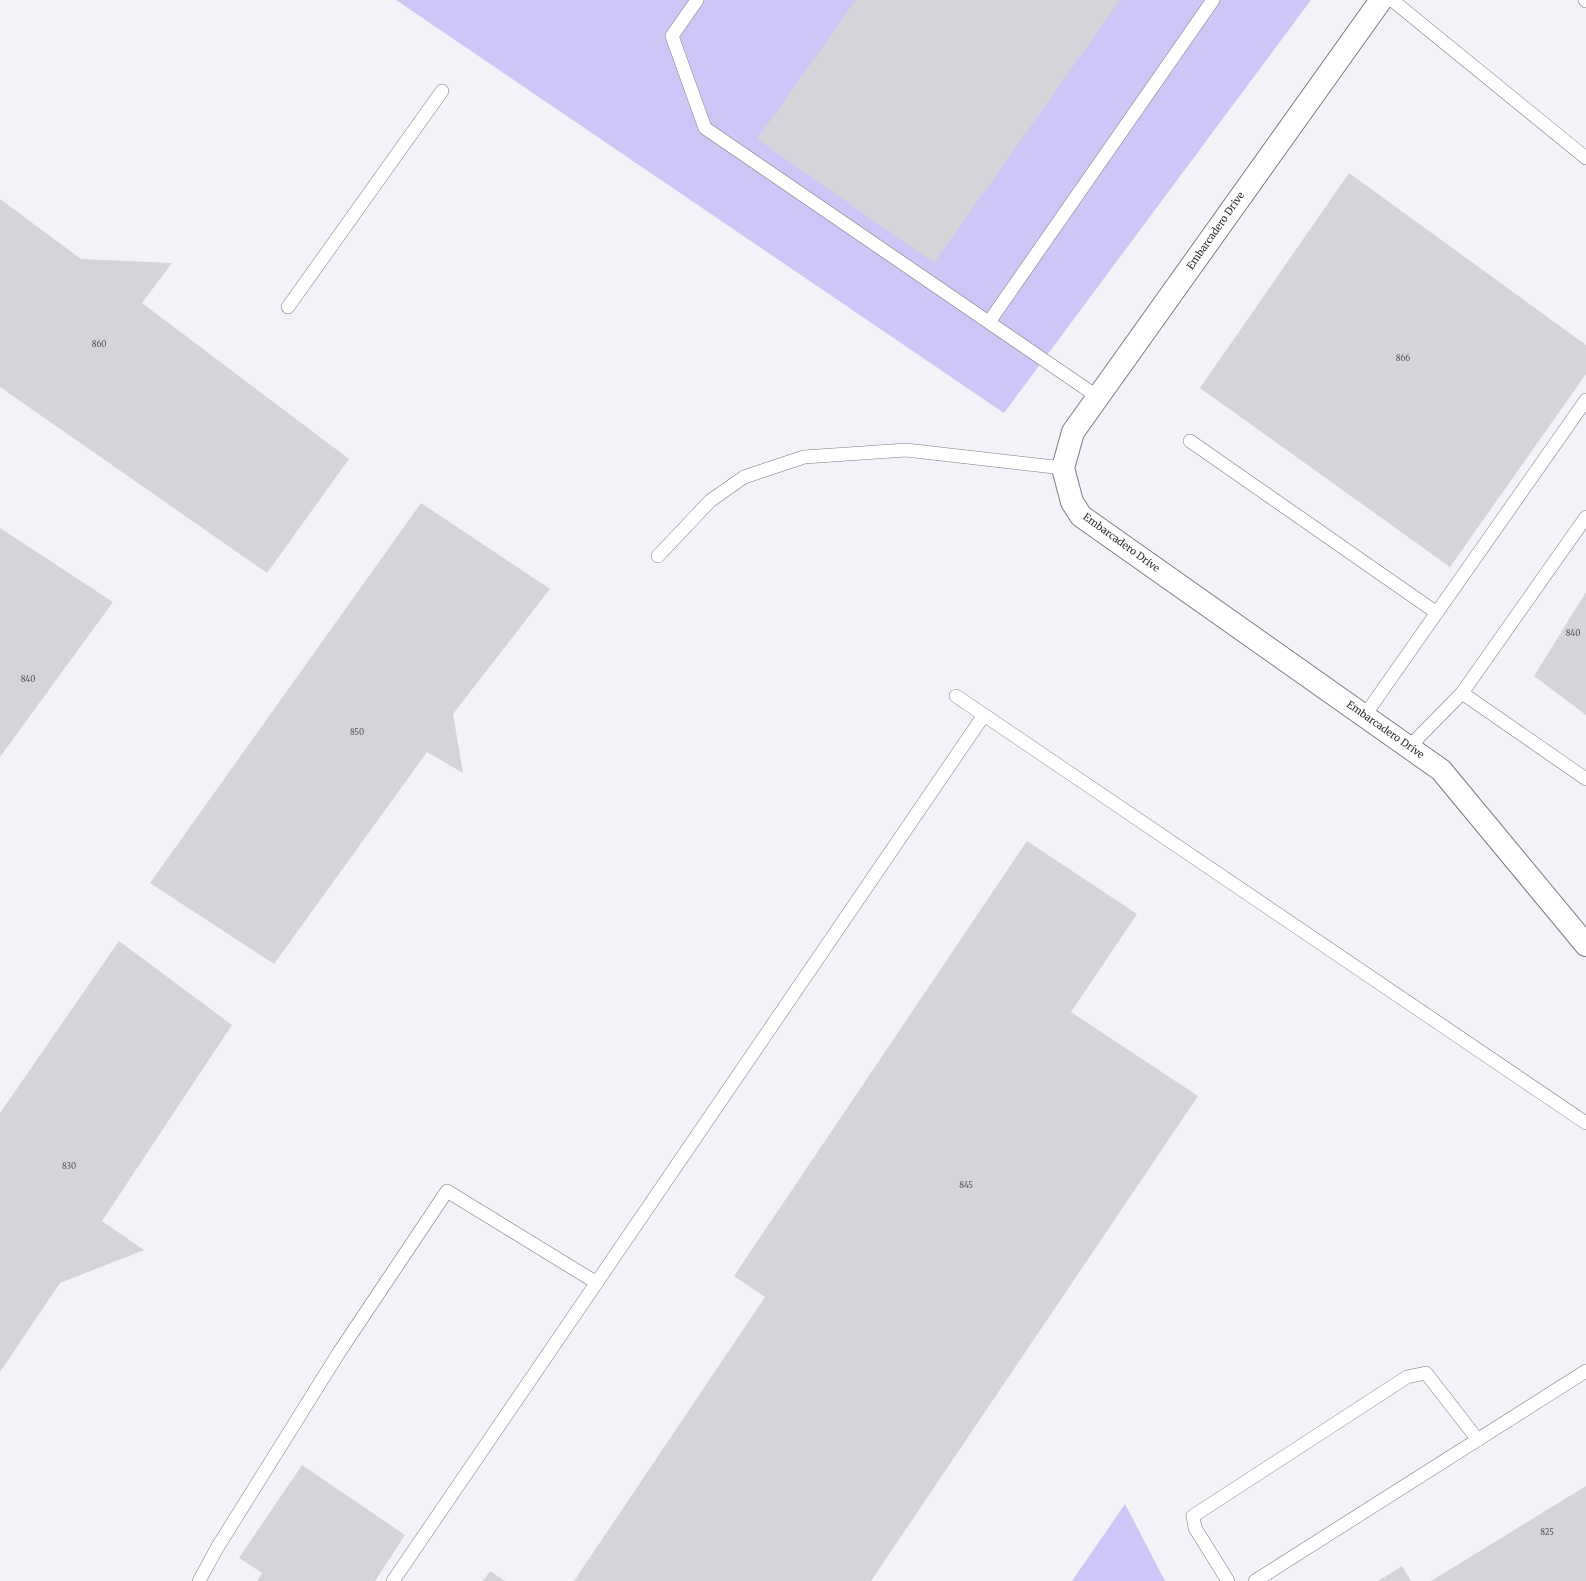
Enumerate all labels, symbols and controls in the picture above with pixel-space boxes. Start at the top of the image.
street label: Embarcadero Drive [1185,190,1247,272]
house number: 860 [92,340,106,350]
house number: 866 [1396,354,1410,364]
street label: Embarcadero Drive [1080,511,1162,575]
house number: 840 [1566,629,1580,639]
house number: 840 [21,675,35,685]
street label: Embarcadero Drive [1344,699,1426,761]
house number: 850 [350,728,364,738]
house number: 830 [62,1162,76,1172]
house number: 845 [959,1181,973,1191]
house number: 825 [1540,1528,1554,1538]

